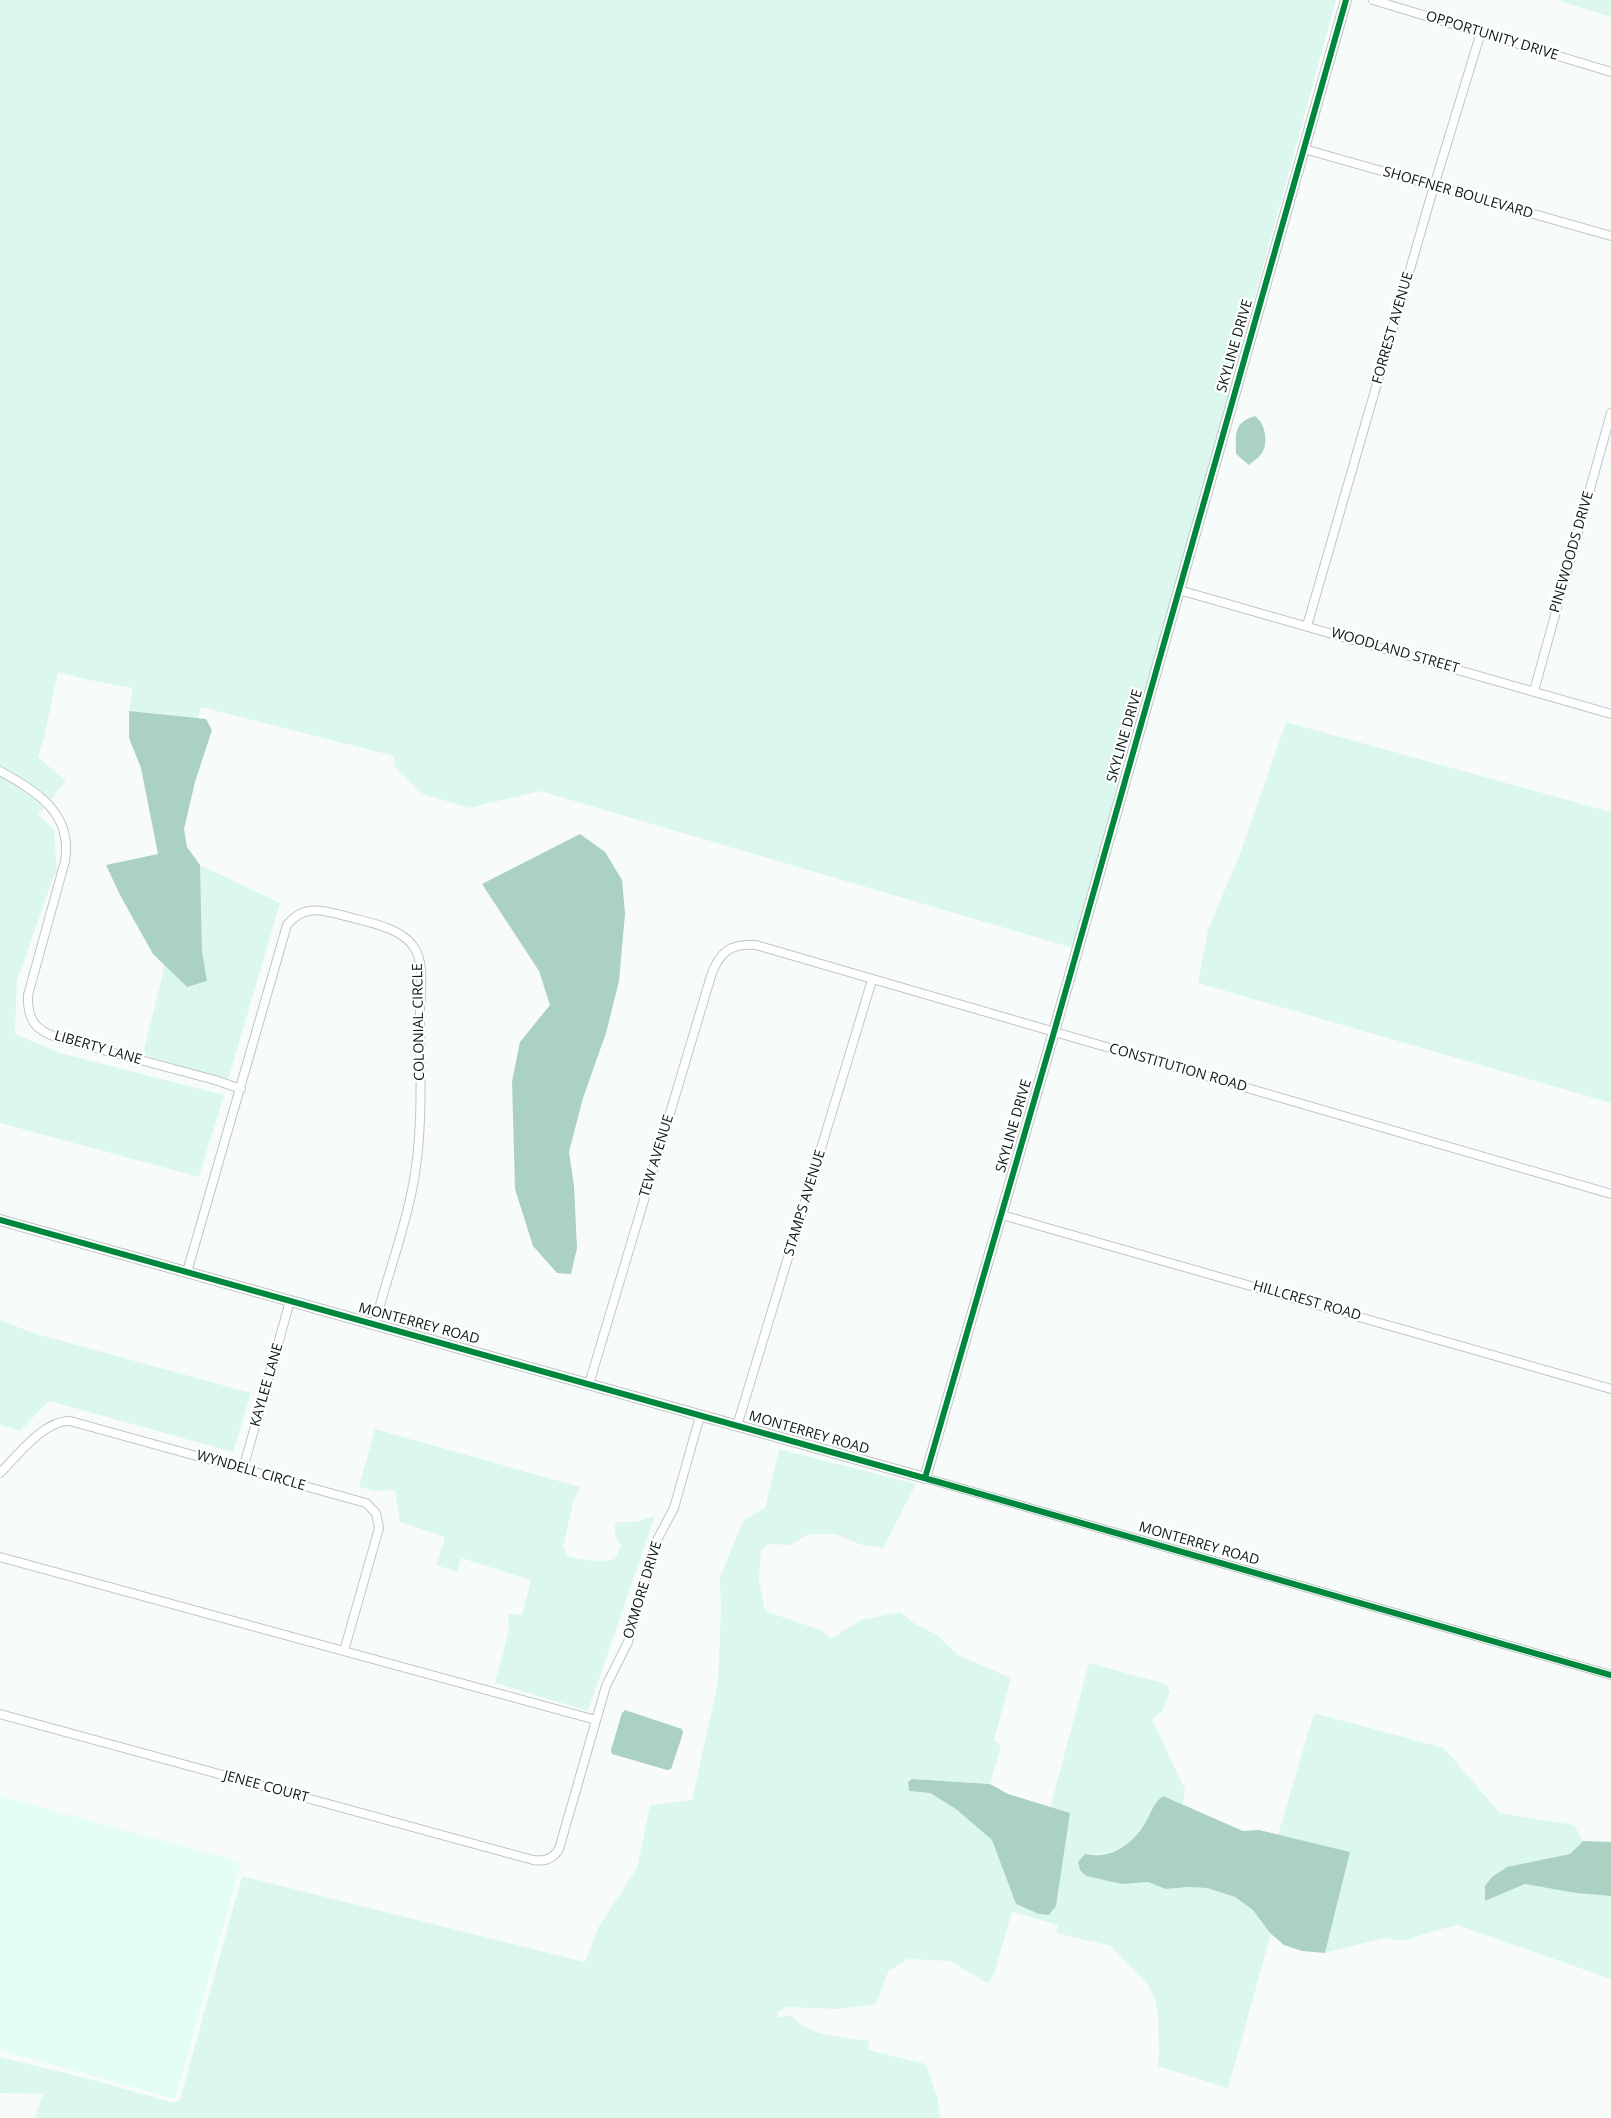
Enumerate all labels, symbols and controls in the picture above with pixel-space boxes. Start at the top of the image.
street label: OPPORTUNITY DRIVE [1424,8,1560,64]
street label: SHOFFNER BOULEVARD [1381,164,1535,222]
street label: FORREST AVENUE [1369,270,1417,386]
street label: SKYLINE DRIVE [1214,298,1256,394]
street label: PINEWOODS DRIVE [1547,489,1597,615]
street label: WOODLAND STREET [1329,625,1461,677]
street label: SKYLINE DRIVE [1104,688,1146,784]
street label: COLONIAL CIRCLE [410,963,428,1081]
street label: LIBERTY LANE [52,1027,144,1069]
street label: CONSTITUTION ROAD [1107,1040,1249,1096]
street label: SKYLINE DRIVE [993,1078,1035,1174]
street label: TEW AVENUE [636,1113,678,1199]
street label: STAMPS AVENUE [781,1148,829,1258]
street label: HILLCREST ROAD [1251,1278,1363,1324]
street label: MONTERREY ROAD [357,1300,481,1348]
street label: KAYLEE LANE [247,1341,287,1429]
street label: MONTERREY ROAD [747,1408,871,1458]
street label: WYNDELL CIRCLE [194,1447,308,1495]
street label: MONTERREY ROAD [1137,1519,1261,1569]
street label: OXMORE DRIVE [620,1539,666,1641]
street label: JENEE COURT [222,1768,310,1806]

